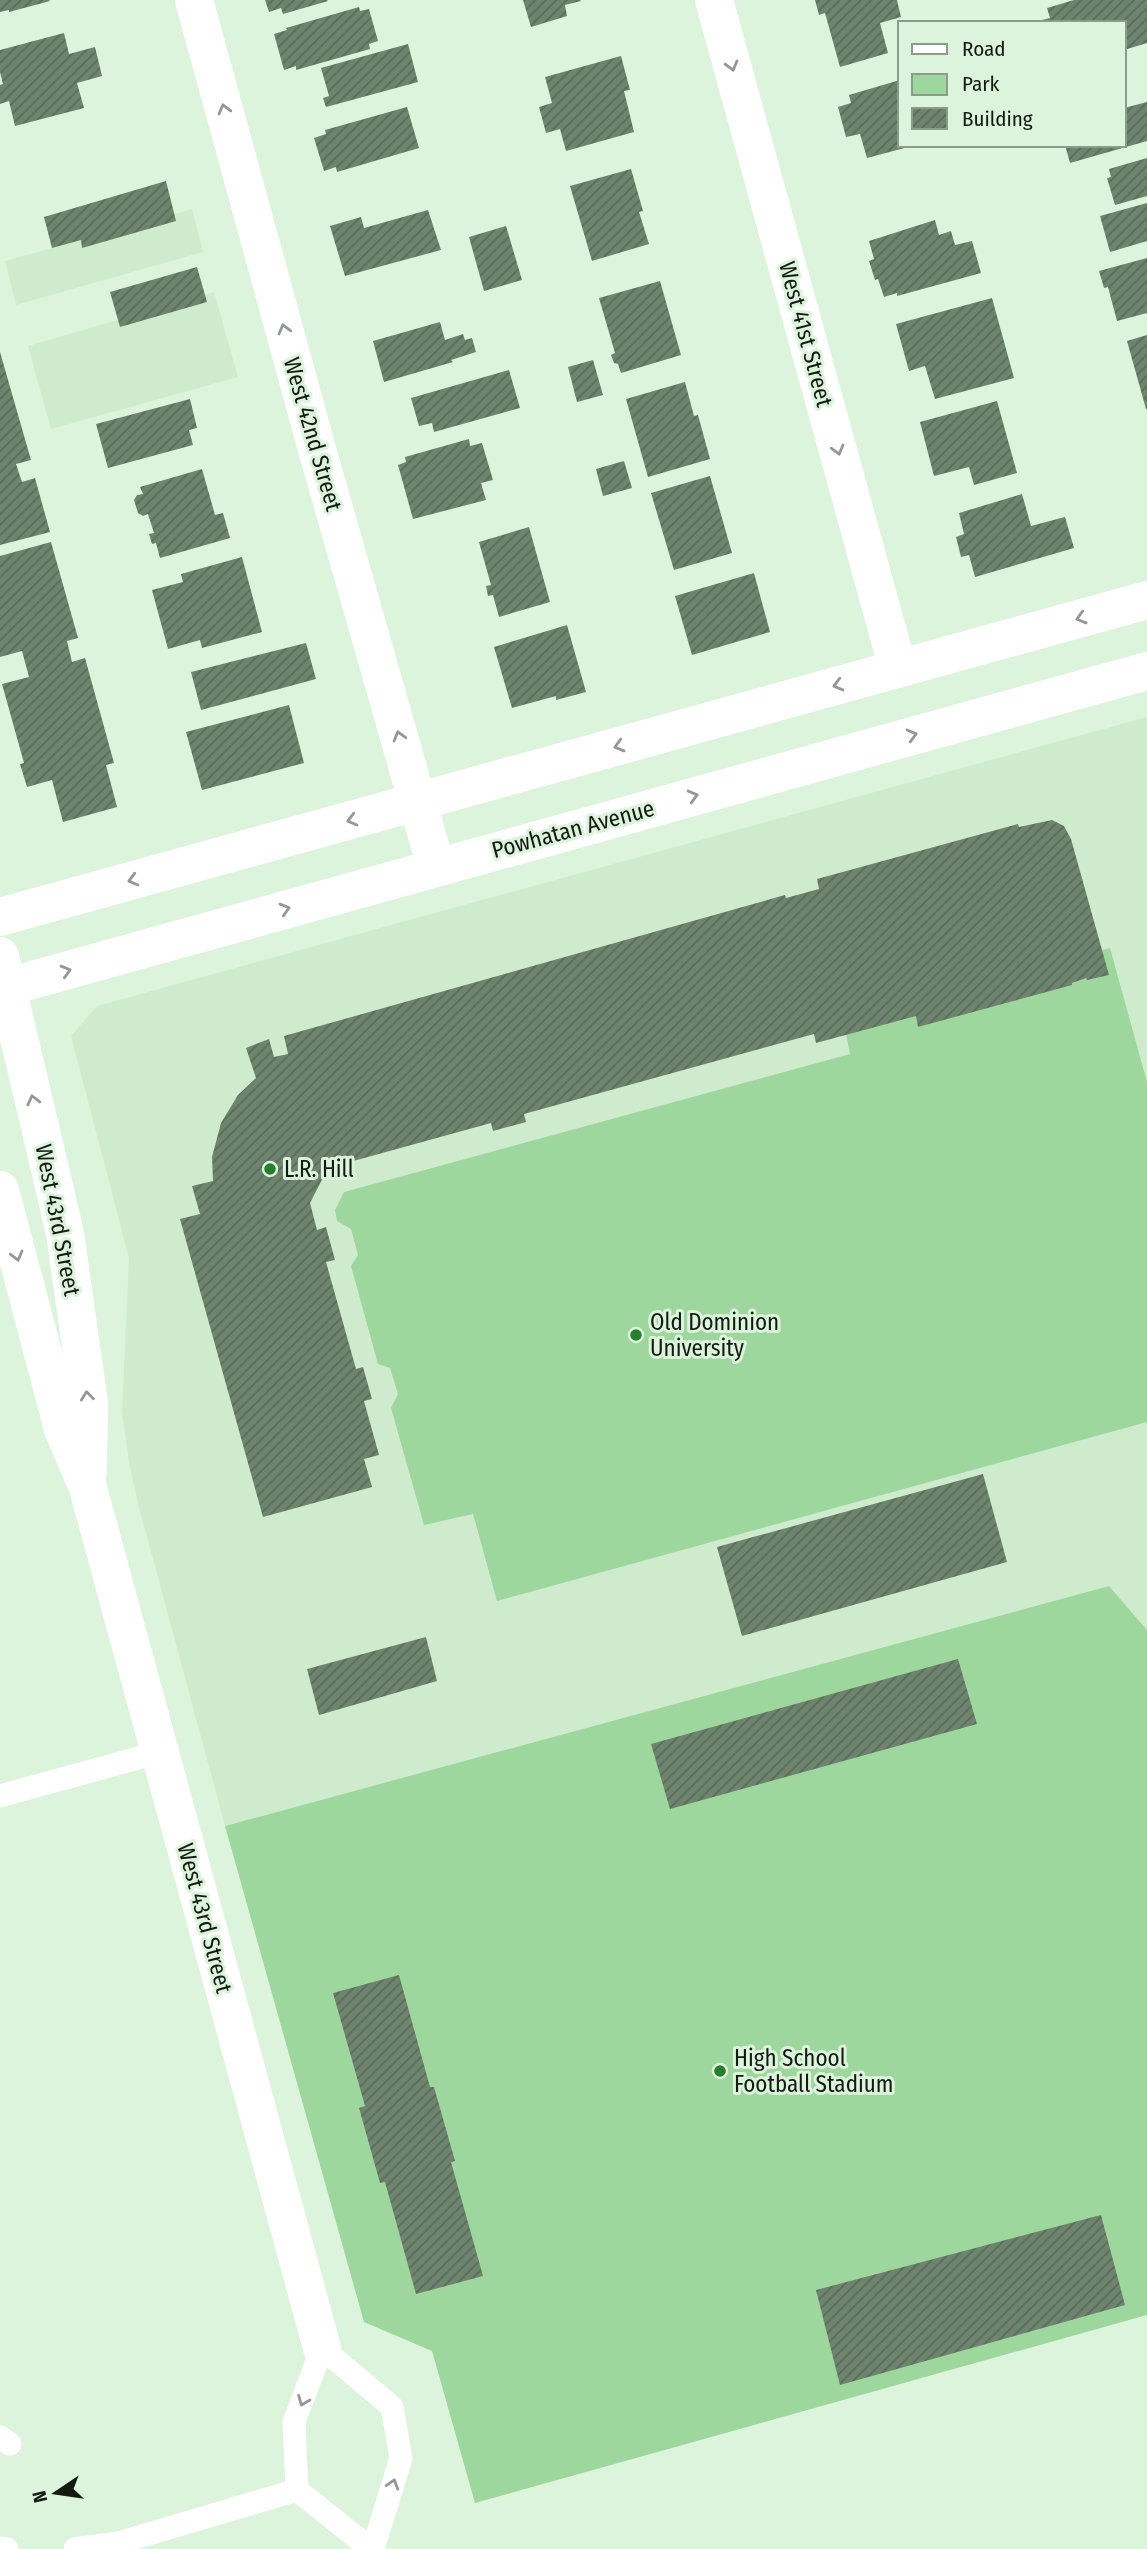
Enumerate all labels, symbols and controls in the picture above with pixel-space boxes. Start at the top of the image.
legend [898,21,1126,147]
text: Road [962,36,1006,62]
one-way arrow [724,60,738,72]
text: Park [962,71,1000,97]
one-way arrow [218,103,232,115]
text: Building [962,106,1033,132]
street label: West 41st Street [773,258,839,410]
one-way arrow [277,323,292,335]
street label: West 42nd Street [278,354,348,514]
one-way arrow [830,444,844,456]
one-way arrow [1075,610,1087,624]
one-way arrow [832,677,844,691]
one-way arrow [906,729,918,744]
one-way arrow [392,731,407,743]
one-way arrow [613,738,625,752]
one-way arrow [687,790,699,805]
street label: Powhatan Avenue [489,794,657,864]
one-way arrow [346,812,358,826]
one-way arrow [127,872,139,887]
one-way arrow [279,903,291,918]
one-way arrow [60,964,72,979]
one-way arrow [27,1094,41,1106]
street label: West 43rd Street [30,1142,87,1299]
place label: L.R. Hill [284,1155,354,1183]
marker: L.R. Hill [262,1161,278,1177]
one-way arrow [9,1250,24,1262]
place label: Old Dominion University [650,1308,779,1362]
marker: Old Dominion University [628,1327,644,1343]
one-way arrow [80,1390,95,1402]
street label: West 43rd Street [172,1840,239,1996]
place label: High School Football Stadium [734,2044,893,2098]
marker: High School Football Stadium [712,2063,728,2079]
one-way arrow [297,2394,311,2406]
north arrow [21,2458,91,2528]
one-way arrow [384,2478,399,2490]
text: N [27,2489,52,2505]

